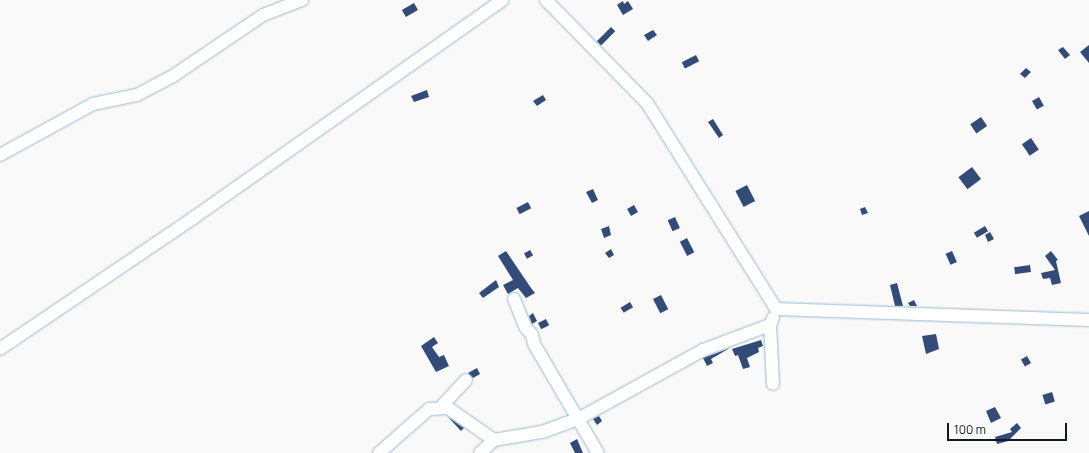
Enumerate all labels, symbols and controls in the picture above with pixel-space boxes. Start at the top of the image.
scale bar [949,415,1069,441]
text: 100 m [954,421,986,438]

